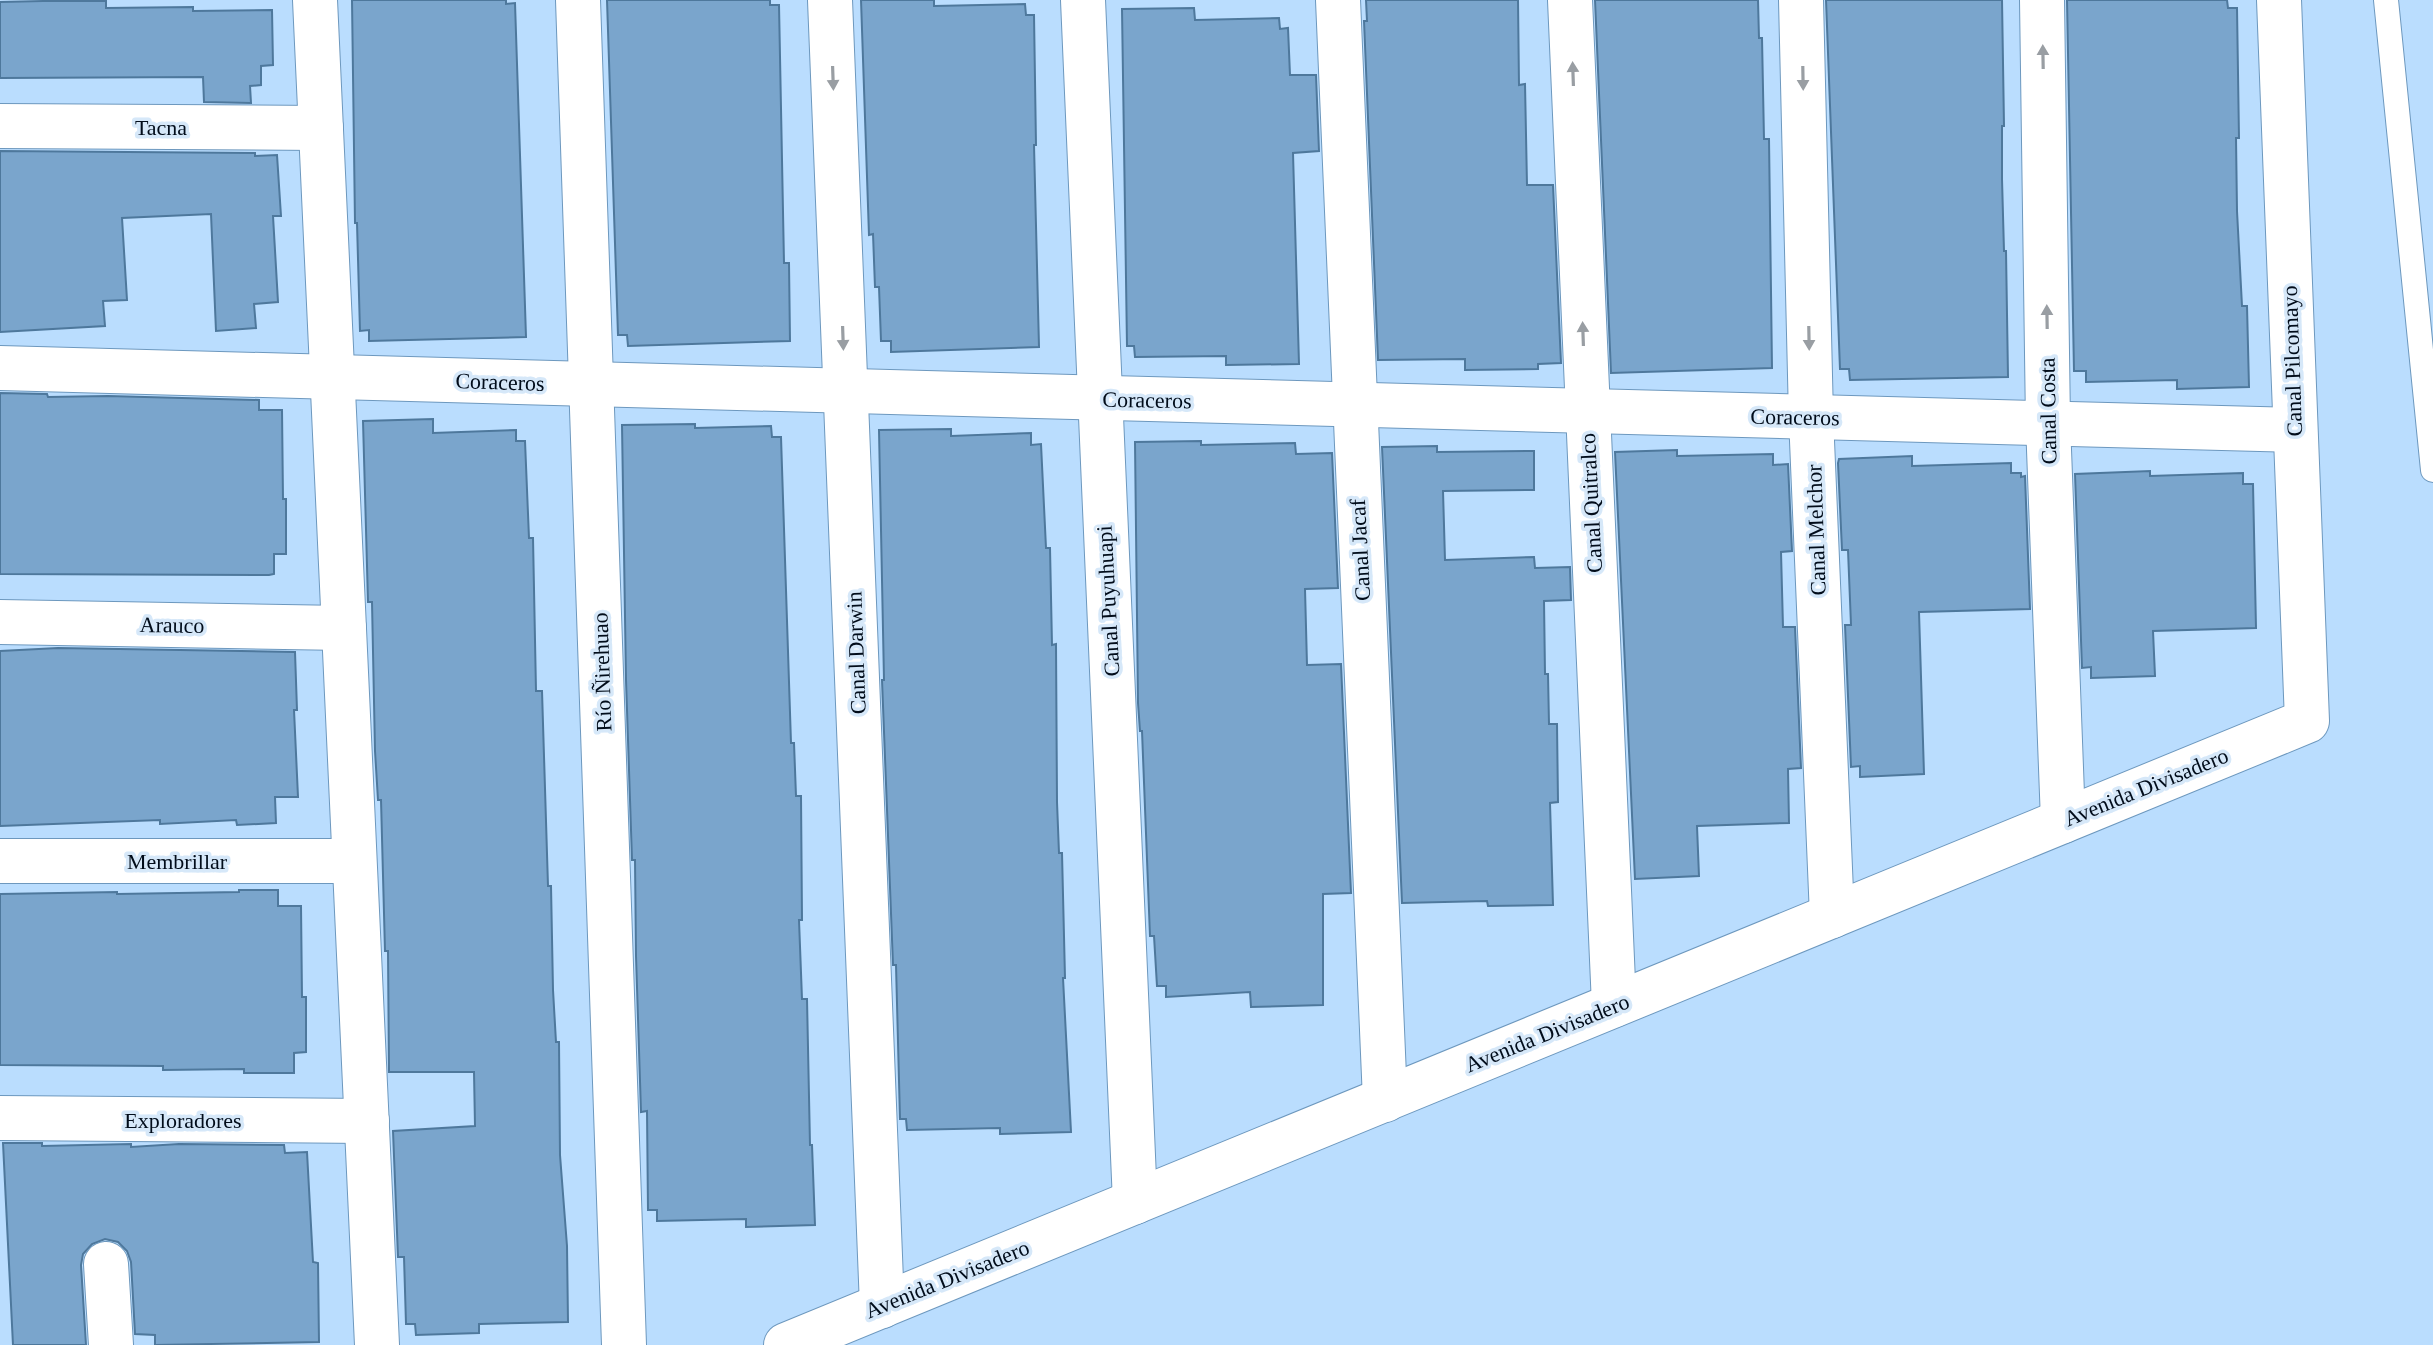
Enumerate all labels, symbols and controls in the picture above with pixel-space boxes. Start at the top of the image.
one-way arrow [2037,44,2049,69]
one-way arrow [1566,61,1579,86]
one-way arrow [827,66,840,91]
one-way arrow [1796,66,1809,91]
street label: Tacna [135,115,187,140]
street label: Canal Pilcomayo [2277,285,2307,437]
one-way arrow [2040,304,2053,329]
one-way arrow [1577,321,1590,346]
one-way arrow [837,326,850,351]
one-way arrow [1803,326,1815,351]
street label: Canal Costa [2035,357,2061,465]
street label: Coraceros [455,368,545,396]
street label: Coraceros [1102,387,1192,413]
street label: Coraceros [1750,404,1840,430]
street label: Canal Quitralco [1575,432,1607,574]
street label: Canal Melchor [1801,463,1831,596]
street label: Canal Jacaf [1345,498,1375,602]
street label: Canal Puyuhuapi [1092,525,1124,677]
street label: Canal Darwin [841,591,871,715]
street label: Arauco [139,612,205,638]
street label: Río Ñirehuao [587,612,617,732]
street label: Avenida Divisadero [2060,743,2232,831]
street label: Membrillar [127,849,228,874]
street label: Avenida Divisadero [1461,989,1633,1077]
street label: Exploradores [124,1108,242,1133]
street label: Avenida Divisadero [861,1235,1033,1323]

